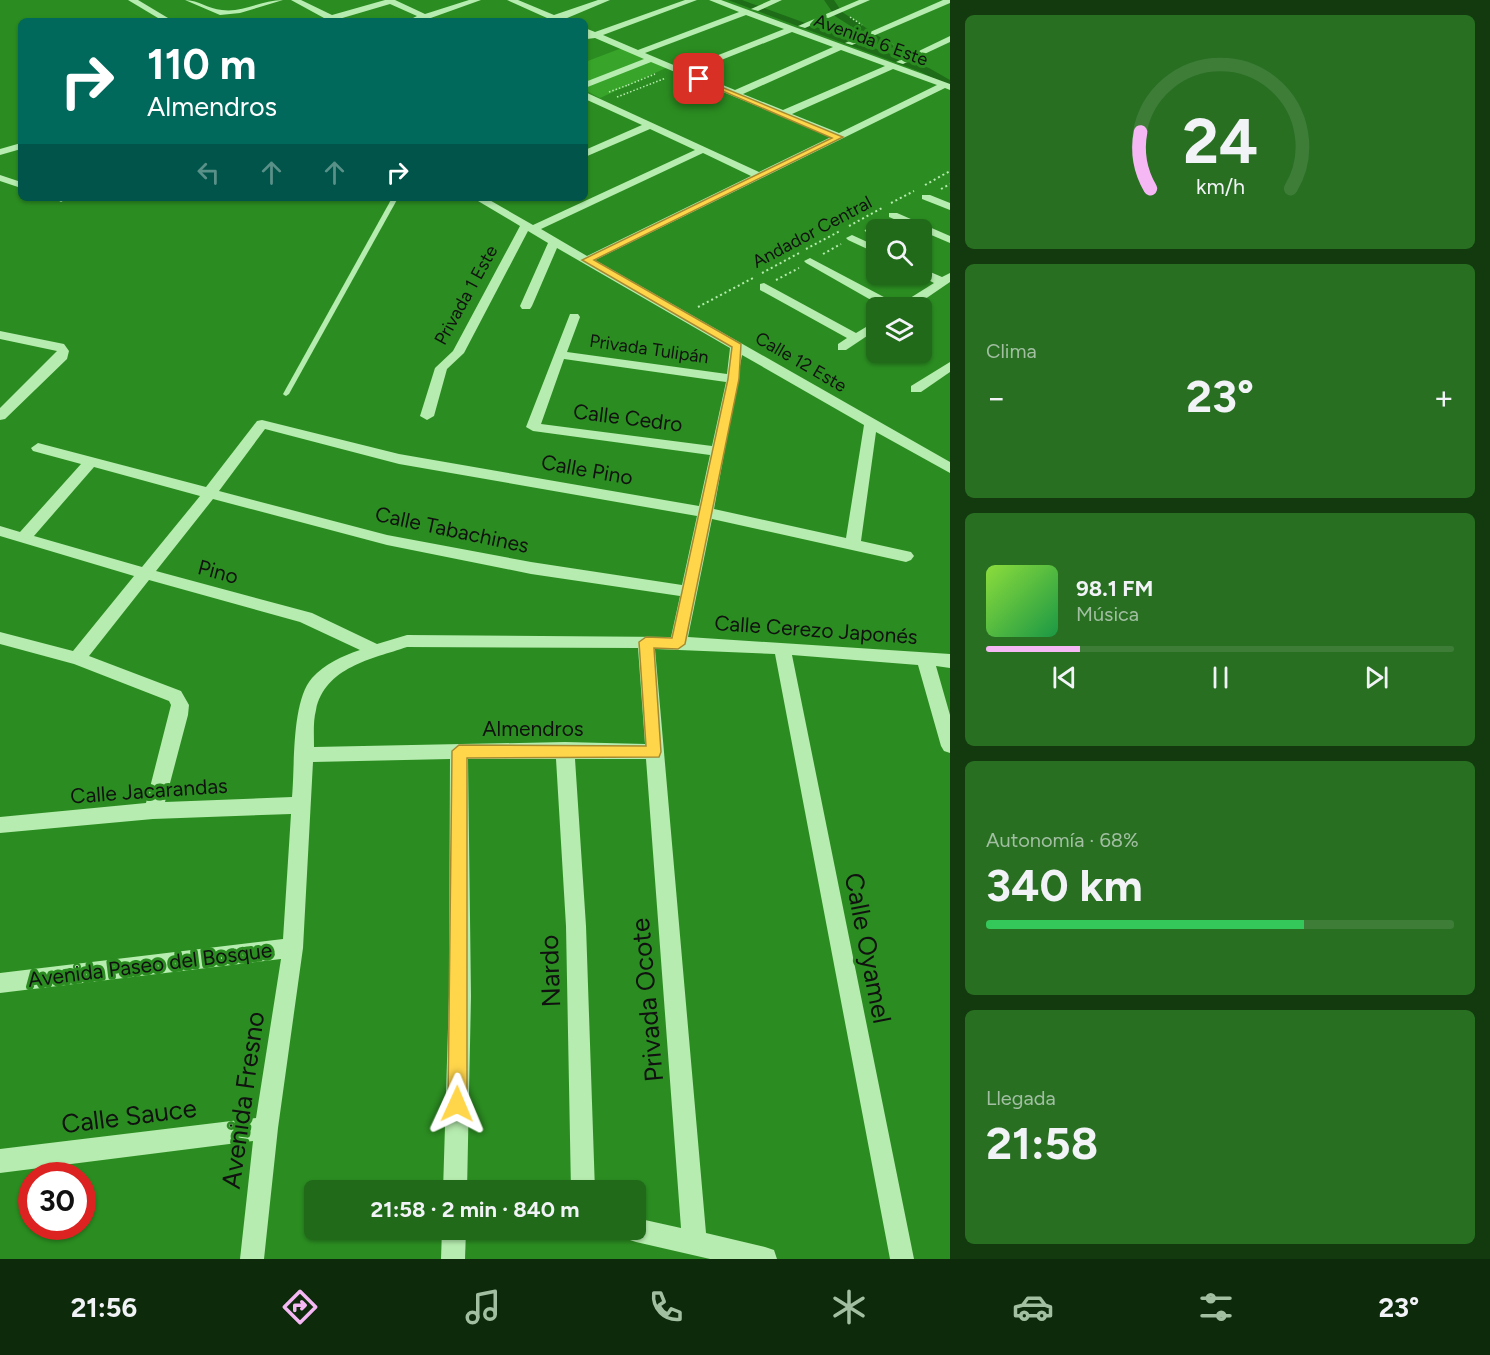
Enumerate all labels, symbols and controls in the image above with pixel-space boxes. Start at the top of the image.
street label: Avenida 6 Este [811,9,931,71]
text: 110 m [147,39,256,90]
icon: right [48,42,126,120]
pin [673,53,724,104]
icon: arrive [682,62,715,95]
text: Almendros [147,90,277,123]
text: 24 [1182,104,1258,179]
icon: left [192,156,225,189]
icon: ahead [255,156,288,189]
icon: ahead [318,156,351,189]
icon: right [381,156,414,189]
text: km/h [1196,174,1244,199]
street label: Andador Central [748,191,876,273]
map controls [866,219,932,363]
button: search [866,219,932,285]
street label: Privada 1 Este [430,241,503,349]
button: layers [866,297,932,363]
street label: Calle 12 Este [751,327,851,397]
street label: Privada Tulipán [588,330,710,368]
text: Clima [986,339,1037,363]
text: 23° [1186,369,1254,423]
text: − [986,378,1007,417]
text: + [1433,378,1454,417]
street label: Calle Cedro [572,398,684,437]
street label: Calle Pino [539,449,635,490]
street label: Calle Tabachines [373,501,531,558]
street label: Pino [195,554,241,589]
text: 98.1 FM [1076,575,1153,602]
text: Música [1076,602,1139,626]
street label: Calle Cerezo Japonés [714,610,919,649]
icon: previous [1048,661,1081,694]
icon: pause [1204,661,1237,694]
icon: next [1360,661,1393,694]
street label: Almendros [482,716,584,741]
street label: Calle Jacarandas [69,773,228,808]
text: Autonomía · 68% [986,828,1139,852]
text: 340 km [986,858,1143,912]
street label: Calle Oyamel [838,870,898,1026]
street label: Privada Ocote [624,917,670,1083]
street label: Nardo [533,934,567,1008]
street label: Avenida Paseo del Bosque [26,937,273,992]
street label: Avenida Fresno [215,1009,271,1191]
position arrow [425,1072,489,1136]
text: Llegada [986,1086,1056,1110]
street label: Calle Sauce [60,1092,198,1140]
text: 21:58 [986,1116,1098,1170]
speed limit sign: 30 [18,1162,96,1240]
text: 21:58 · 2 min · 840 m [371,1196,579,1223]
icon: directions [279,1286,321,1328]
icon: music [462,1286,504,1328]
icon: phone [645,1286,687,1328]
icon: climate [828,1286,870,1328]
icon: car [1012,1286,1054,1328]
icon: filters [1195,1286,1237,1328]
text: 21:56 [71,1291,137,1324]
text: 23° [1378,1291,1419,1324]

